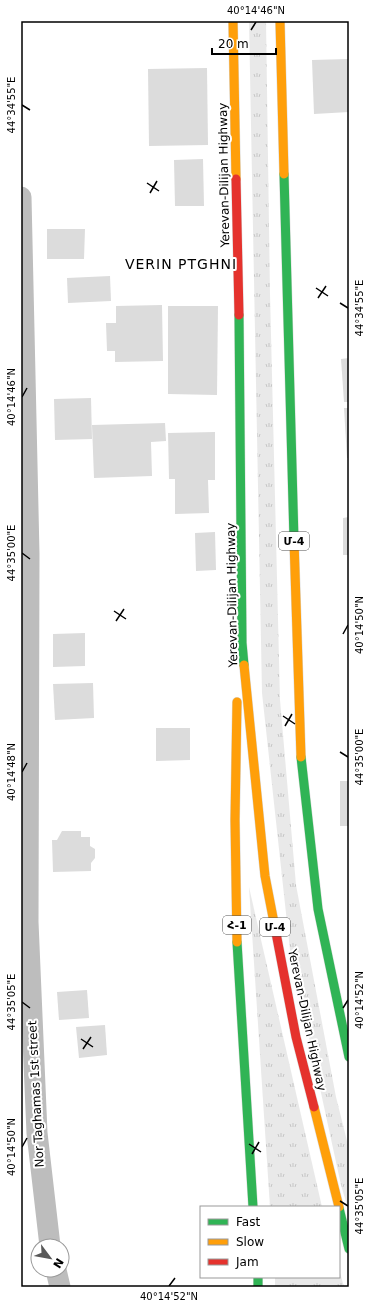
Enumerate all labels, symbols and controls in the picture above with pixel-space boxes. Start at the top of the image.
text: 40°14'46"N [227,5,285,16]
scale bar [212,30,276,56]
text: 20 m [218,37,249,51]
text: 44°34'55"E [6,77,17,133]
street label: Yerevan-Dilijan Highway [216,103,232,248]
district label: VERIN PTGHNI [125,256,237,272]
text: 44°34'55"E [354,280,365,336]
text: 40°14'46"N [6,368,17,426]
street label: Yerevan-Dilijan Highway [224,523,240,668]
text: 44°35'00"E [6,525,17,581]
road number: Մ-4 [279,532,309,550]
text: 40°14'50"N [354,596,365,654]
text: 44°35'00"E [354,729,365,785]
text: 40°14'48"N [6,743,17,801]
road number: Հ-1 [223,916,251,934]
road number: Մ-4 [260,918,290,936]
street label: Yerevan-Dilijan Highway [285,947,329,1092]
text: 40°14'52"N [354,971,365,1029]
text: 44°35'05"E [6,974,17,1030]
street label: Nor Taghamas 1st street [25,1020,47,1168]
text: 40°14'50"N [6,1118,17,1176]
text: 44°35'05"E [354,1178,365,1234]
legend [200,1206,340,1278]
text: Fast [236,1215,260,1229]
text: Slow [236,1235,264,1249]
north arrow [30,1238,70,1278]
text: Jam [235,1255,259,1269]
text: N [50,1256,66,1270]
text: 40°14'52"N [140,1291,198,1302]

